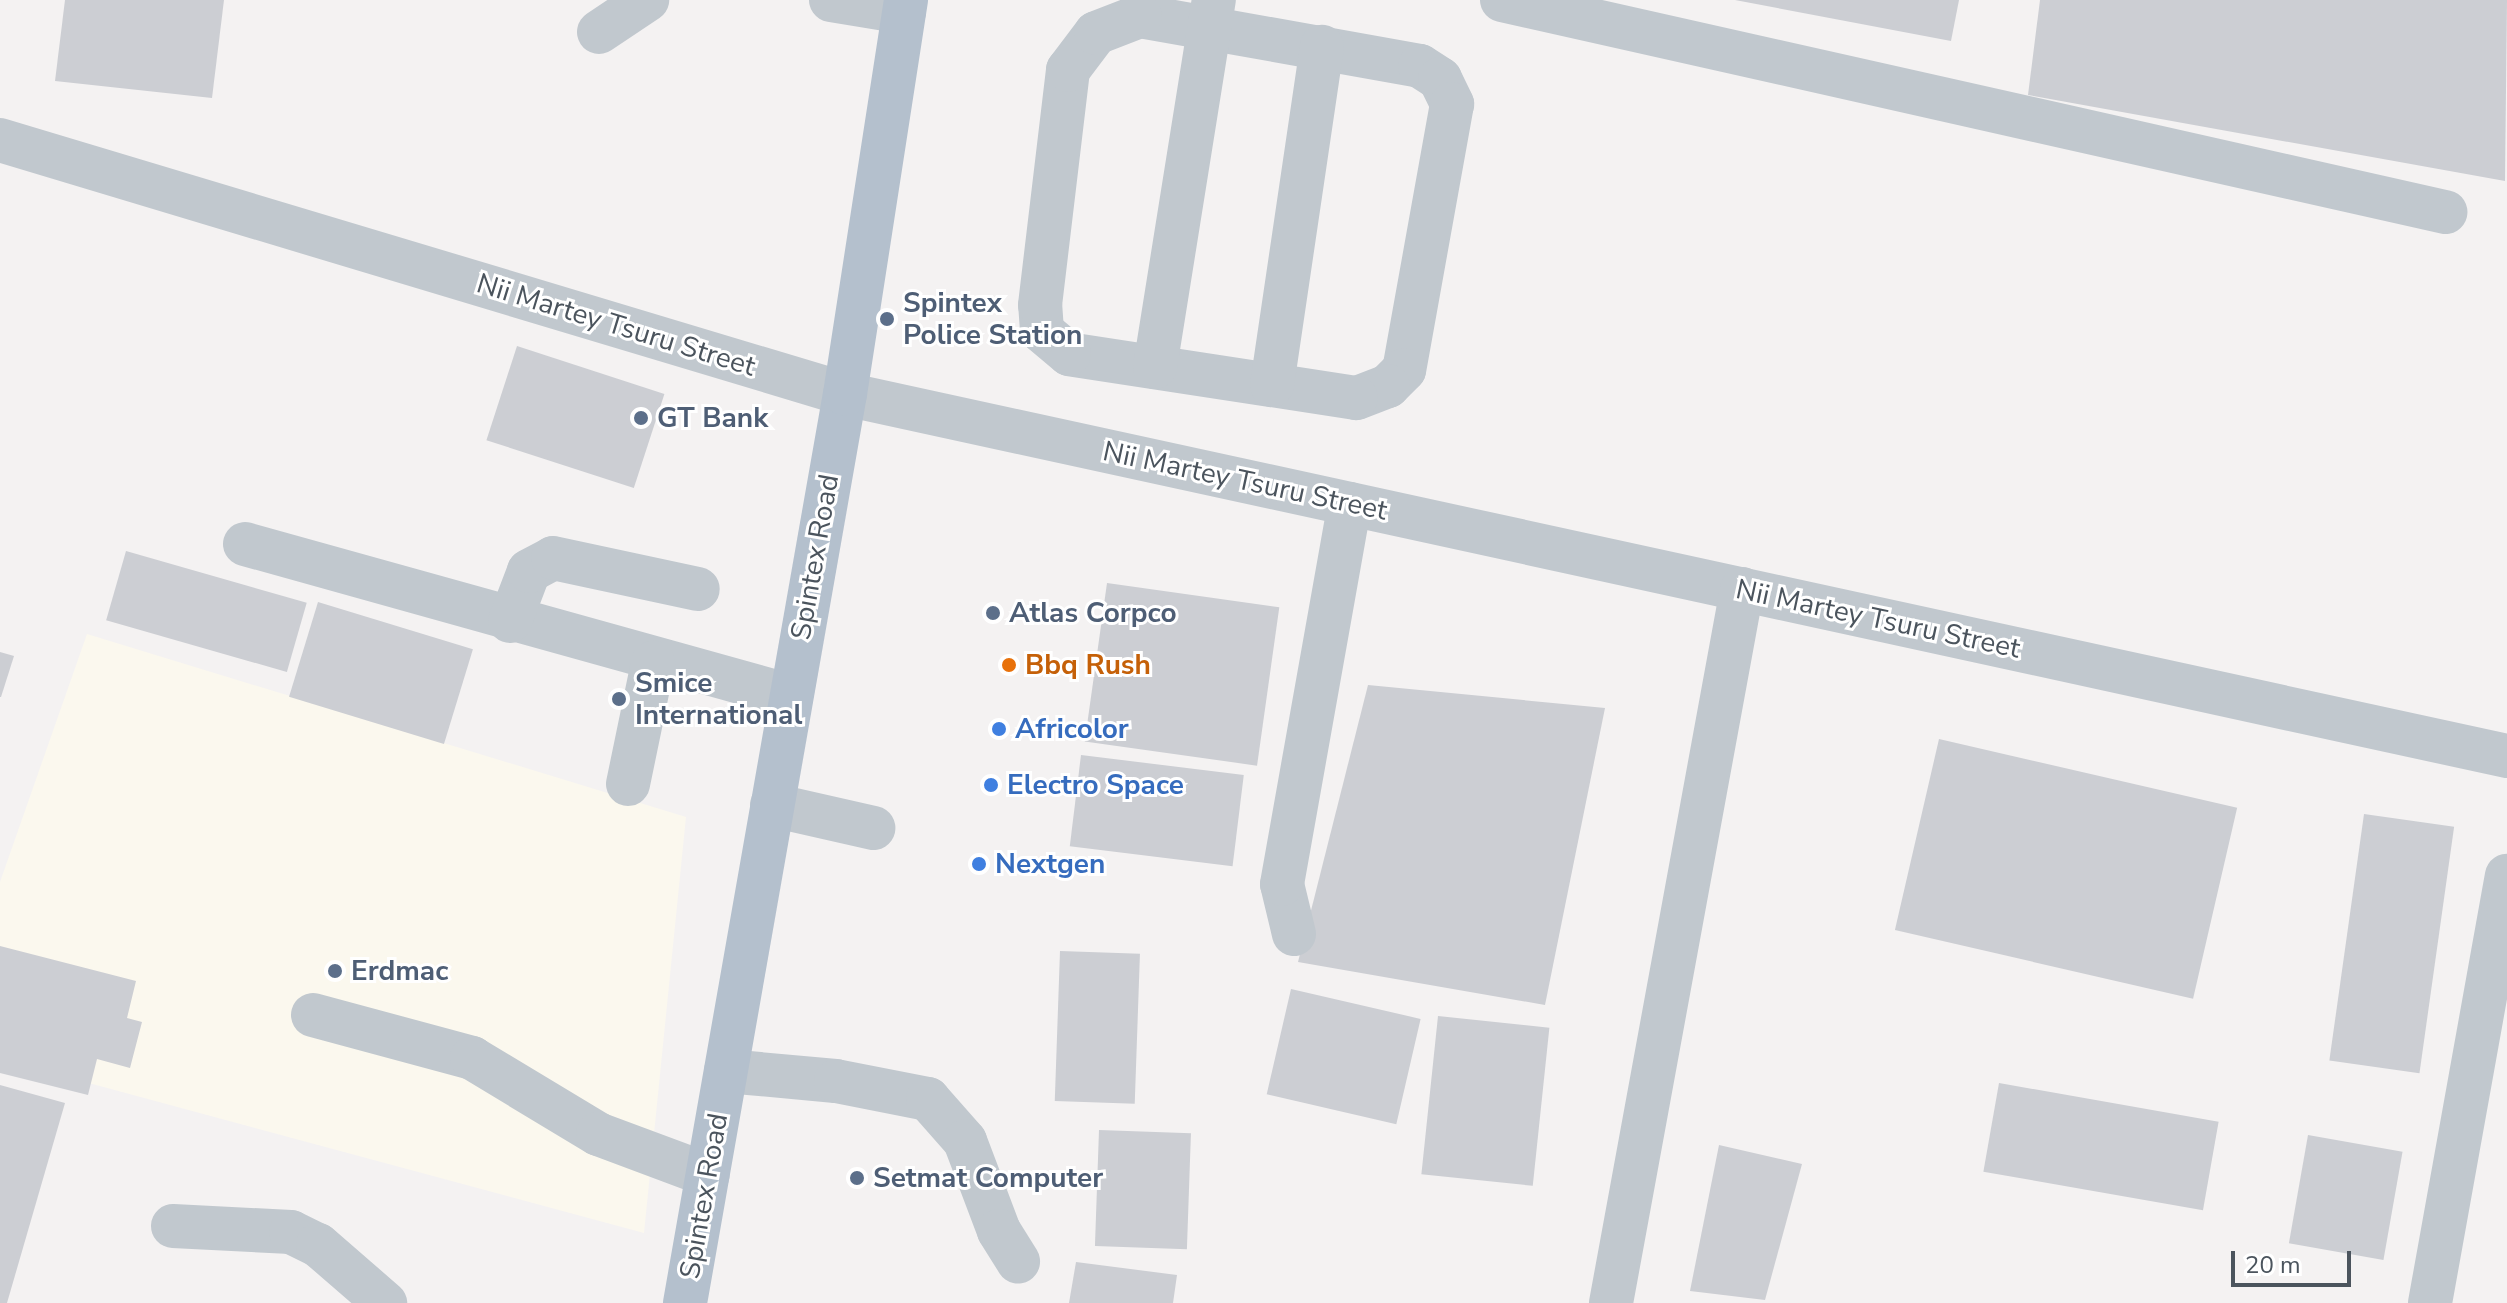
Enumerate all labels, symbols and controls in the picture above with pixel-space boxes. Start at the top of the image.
street label: Nii Martey Tsuru Street [473,267,759,383]
place label: Spintex Police Station [903,286,1082,352]
marker: Spintex Police Station [878,310,896,328]
place label: GT Bank [657,401,768,435]
marker: GT Bank [632,409,650,427]
street label: Nii Martey Tsuru Street [1100,434,1390,528]
street label: Spintex Road [784,472,846,642]
street label: Nii Martey Tsuru Street [1733,572,2023,666]
place label: Atlas Corpco [1009,596,1177,630]
marker: Atlas Corpco [984,604,1002,622]
place label: Bbq Rush [1025,648,1151,682]
marker: Bbq Rush [1000,656,1018,674]
place label: Smice International [635,666,802,732]
marker: Smice International [610,690,628,708]
place label: Africolor [1015,712,1129,746]
marker: Africolor [990,720,1008,738]
place label: Electro Space [1007,768,1184,802]
marker: Electro Space [982,776,1000,794]
place label: Nextgen [995,847,1105,881]
marker: Nextgen [970,855,988,873]
place label: Erdmac [351,954,448,988]
marker: Erdmac [326,962,344,980]
street label: Spintex Road [673,1111,735,1281]
place label: Setmat Computer [873,1161,1103,1195]
marker: Setmat Computer [848,1169,866,1187]
scale bar [2235,1235,2355,1285]
text: 20 m [2245,1249,2301,1281]

